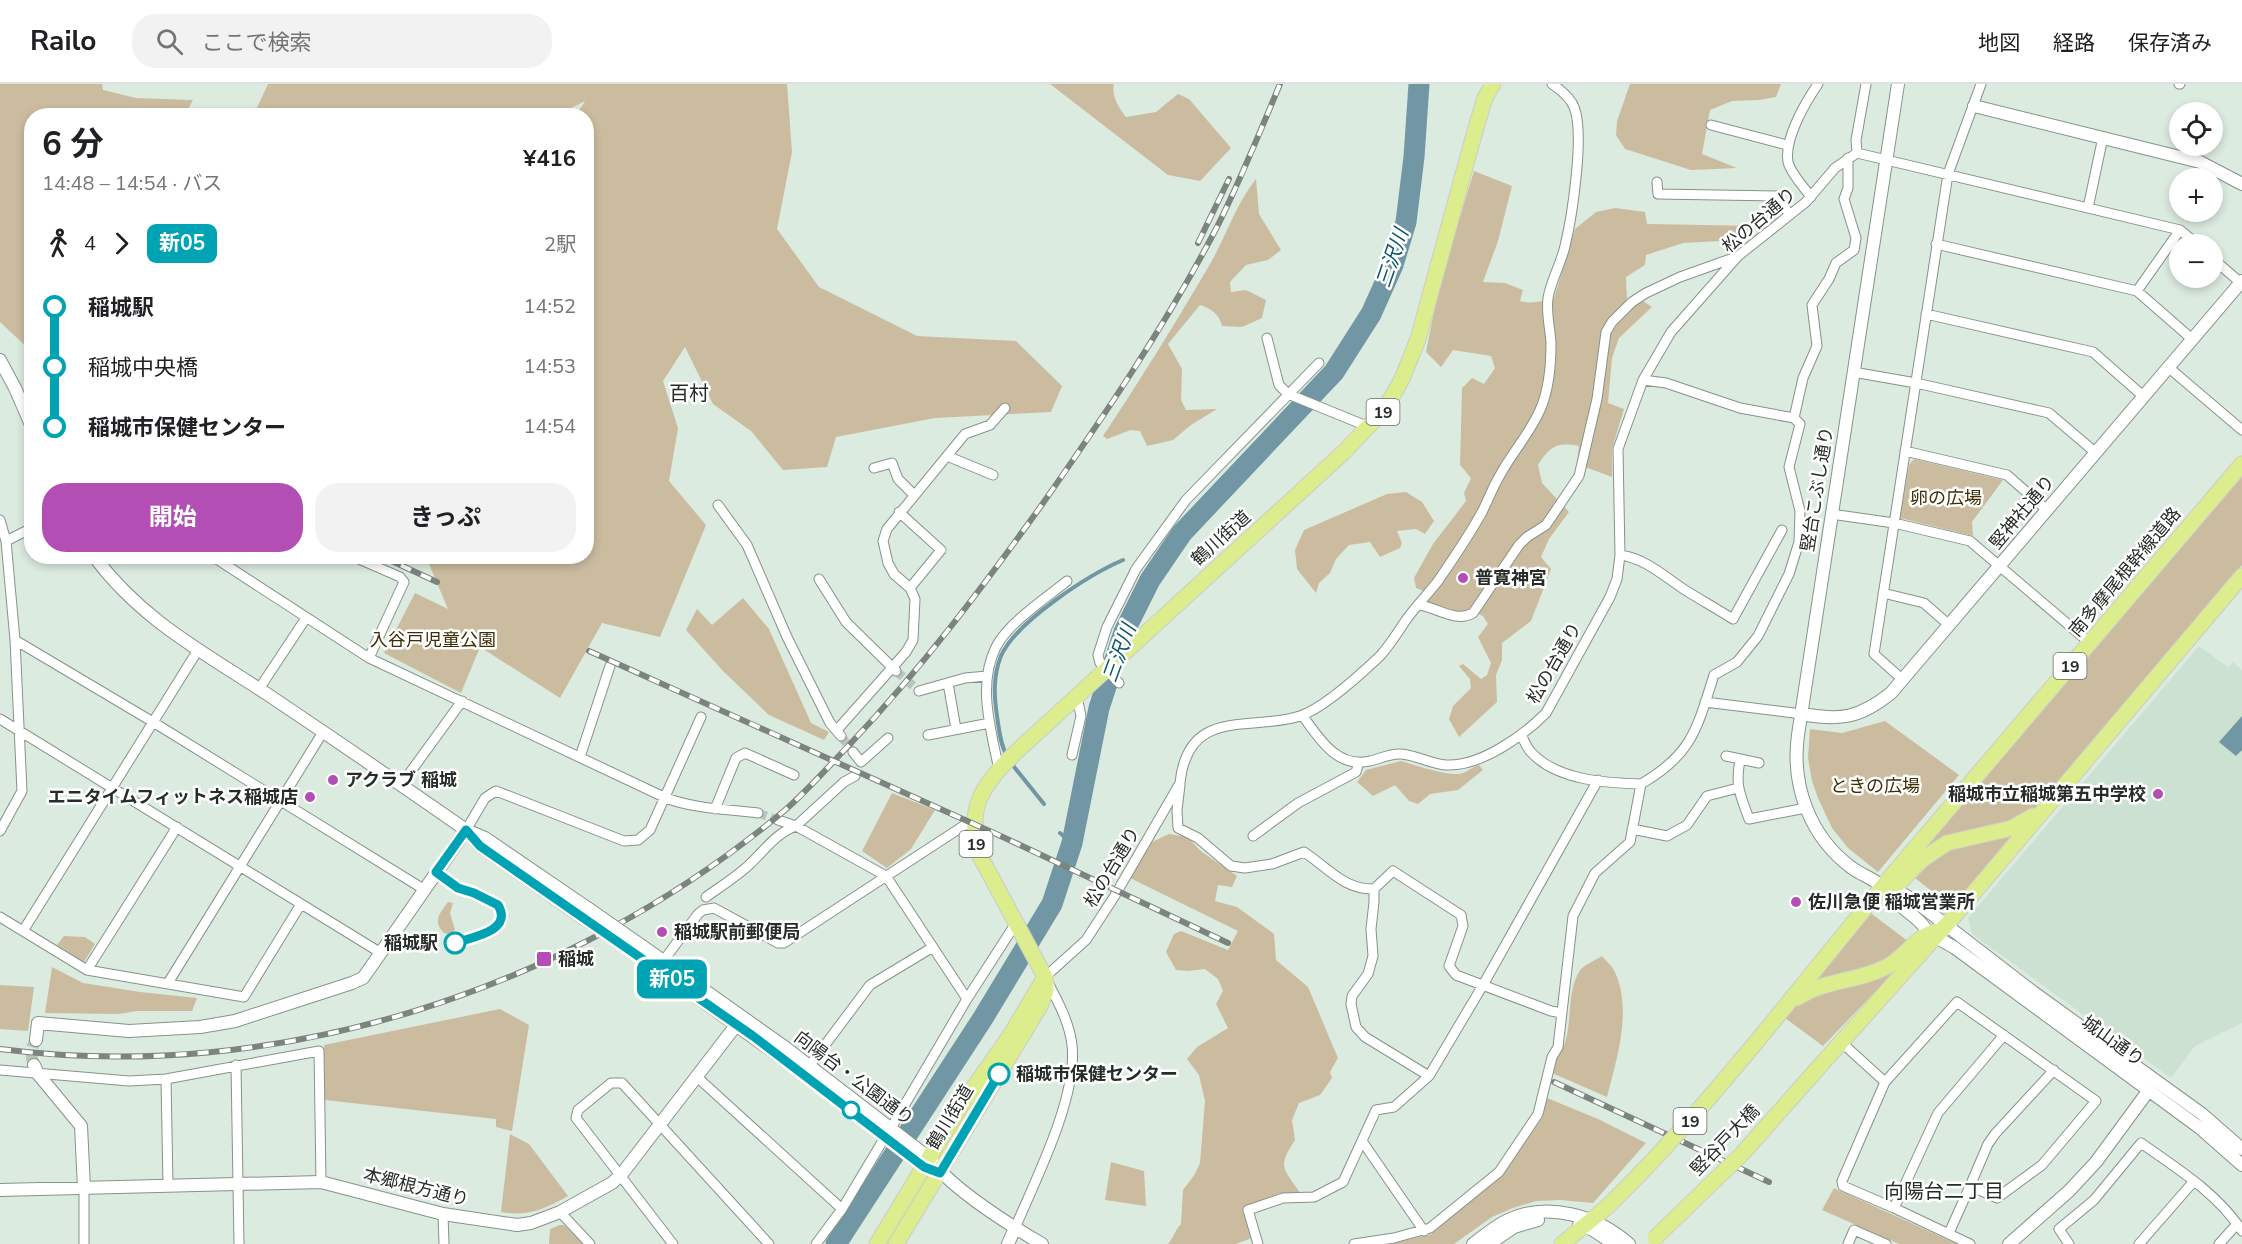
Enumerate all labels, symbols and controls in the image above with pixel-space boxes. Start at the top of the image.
search box [132,14,552,68]
text: Railo [30,22,96,60]
icon: search [153,25,186,58]
text: ここで検索 [201,28,311,58]
text: 地図 [1978,29,2020,57]
text: 経路 [2053,29,2095,57]
text: 保存済み [2128,29,2212,57]
map controls [2169,102,2223,288]
button: locate [2169,102,2223,156]
text: 6 分 [42,122,104,167]
text: ¥416 [523,144,576,174]
button: + [2169,168,2223,222]
text: 14:48 – 14:54 · バス [42,170,222,197]
street label: 松の台通り [1717,182,1801,258]
water label: 三沢川 [1370,224,1416,291]
icon: walk [42,227,75,260]
icon: forward [105,227,138,260]
text: 新05 [159,229,205,257]
text: 4 [84,230,96,257]
text: 2駅 [544,231,576,258]
button: − [2169,234,2223,288]
text: 稲城駅 [88,293,154,323]
text: 14:52 [523,293,576,320]
text: 稲城中央橋 [88,353,198,383]
text: 14:53 [523,353,576,380]
district label: 百村 [669,380,709,407]
road number: 19 [1366,399,1400,425]
text: 稲城市保健センター [88,413,286,443]
text: 14:54 [523,413,576,440]
street label: 竪台こぶし通り [1795,425,1839,553]
street label: 竪神社通り [1984,470,2060,554]
button: 開始 [42,483,303,552]
button: きっぷ [315,483,576,552]
park label: 卵の広場 [1910,486,1982,510]
street label: 南多摩尾根幹線道路 [2064,502,2186,642]
street label: 鶴川街道 [1186,505,1256,571]
place label: 普寛神宮 [1475,566,1547,590]
marker: 普寛神宮 [1456,571,1470,585]
water label: 三沢川 [1097,618,1143,686]
street label: 松の台通り [1521,618,1587,708]
park label: 入谷戸児童公園 [370,628,496,652]
road number: 19 [2054,653,2086,679]
place label: アクラブ 稲城 [345,768,457,792]
marker: アクラブ 稲城 [326,773,340,787]
park label: ときの広場 [1830,774,1920,798]
place label: 稲城市立稲城第五中学校 [1948,782,2146,806]
place label: エニタイムフィットネス稲城店 [48,785,298,809]
marker: 稲城市立稲城第五中学校 [2151,787,2165,801]
marker: エニタイムフィットネス稲城店 [303,790,317,804]
street label: 松の台通り [1079,822,1145,912]
road number: 19 [960,831,992,857]
place label: 佐川急便 稲城営業所 [1808,890,1975,914]
marker: 佐川急便 稲城営業所 [1789,895,1803,909]
place label: 稲城駅前郵便局 [674,920,800,944]
marker: 稲城駅前郵便局 [655,925,669,939]
place label: 稲城駅 [384,931,438,955]
marker: 稲城駅 [444,932,466,954]
place label: 稲城 [558,947,594,971]
marker: 稲城 [535,950,553,968]
line badge: 新05 [638,960,706,998]
text: 新05 [649,965,695,993]
street label: 城山通り [2077,1010,2149,1072]
street label: 向陽台・公園通り [789,1025,919,1131]
place label: 稲城市保健センター [1016,1062,1178,1086]
marker: 稲城市保健センター [988,1063,1010,1085]
street label: 鶴川街道 [921,1080,979,1154]
street label: 竪谷戸大橋 [1685,1099,1765,1181]
unlabelled marker [842,1101,860,1119]
road number: 19 [1674,1108,1706,1134]
street label: 本郷根方通り [361,1162,471,1212]
district label: 向陽台二丁目 [1884,1178,2004,1205]

